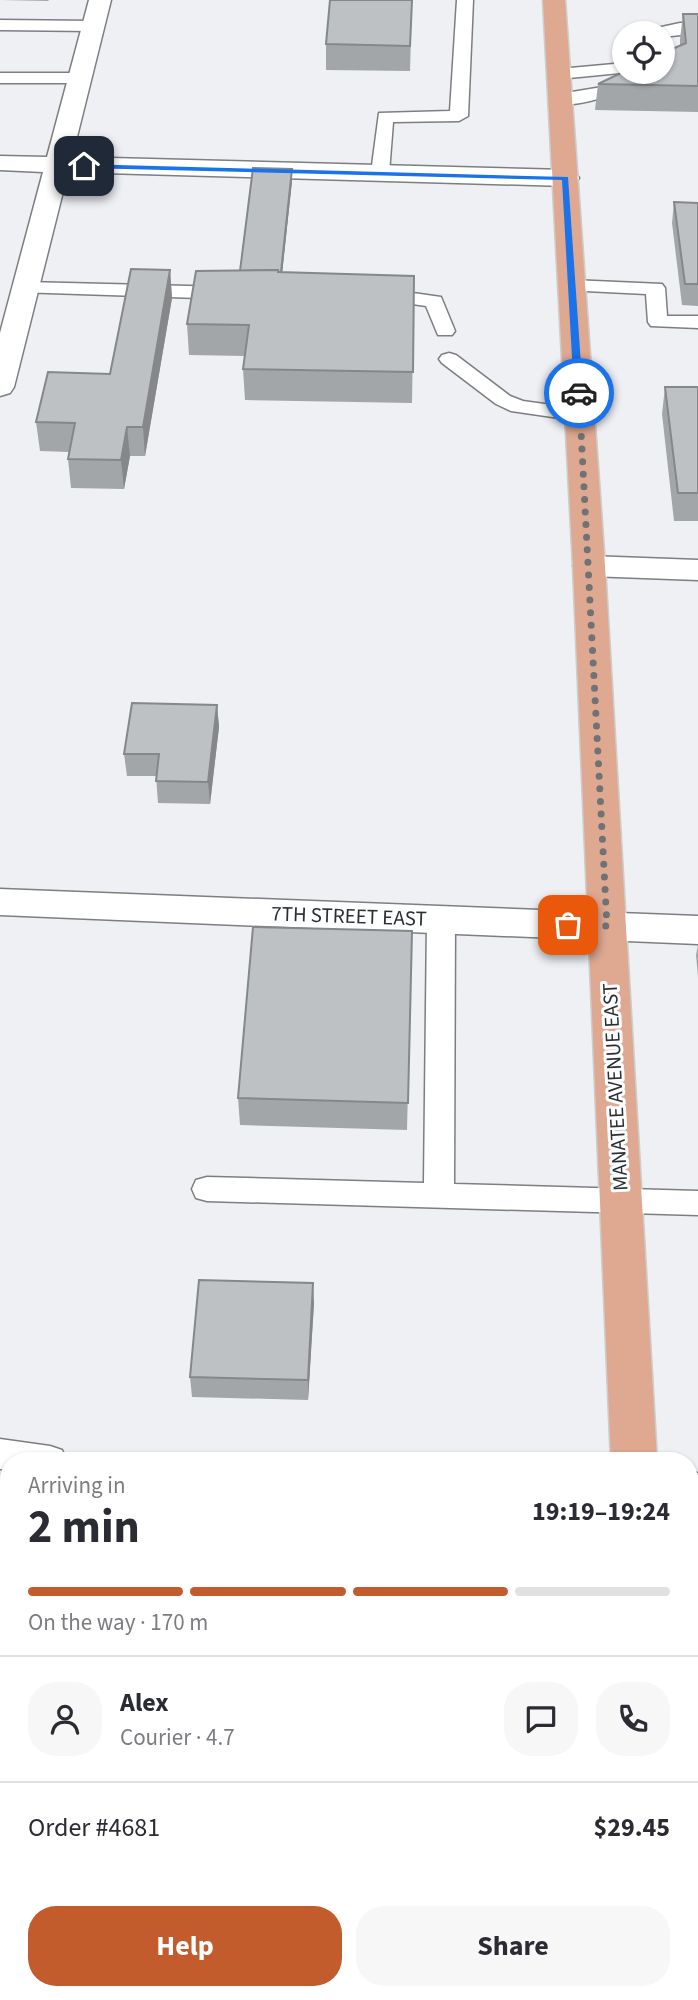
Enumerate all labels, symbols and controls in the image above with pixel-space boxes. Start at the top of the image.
map controls [612,21,675,84]
button: locate [612,21,675,84]
pin [54,136,114,196]
icon: home [65,147,103,185]
courier [544,358,614,428]
icon: car [560,374,598,412]
pin [538,895,598,955]
street label: 7TH STREET EAST [271,898,427,934]
icon: bag [549,906,587,944]
street label: MANATEE AVENUE EAST [595,982,635,1192]
text: Arriving in [28,1469,126,1502]
text: 19:19–19:24 [532,1493,670,1530]
text: 2 min [28,1495,140,1560]
text: On the way · 170 m [28,1606,208,1639]
button: person [28,1682,102,1756]
button: chat [504,1682,578,1756]
button: phone [596,1682,670,1756]
text: Alex [120,1684,169,1721]
text: Courier · 4.7 [120,1721,235,1754]
text: Order #4681 [28,1809,160,1846]
text: $29.45 [594,1809,670,1846]
button: Help [28,1906,342,1986]
button: Share [356,1906,670,1986]

